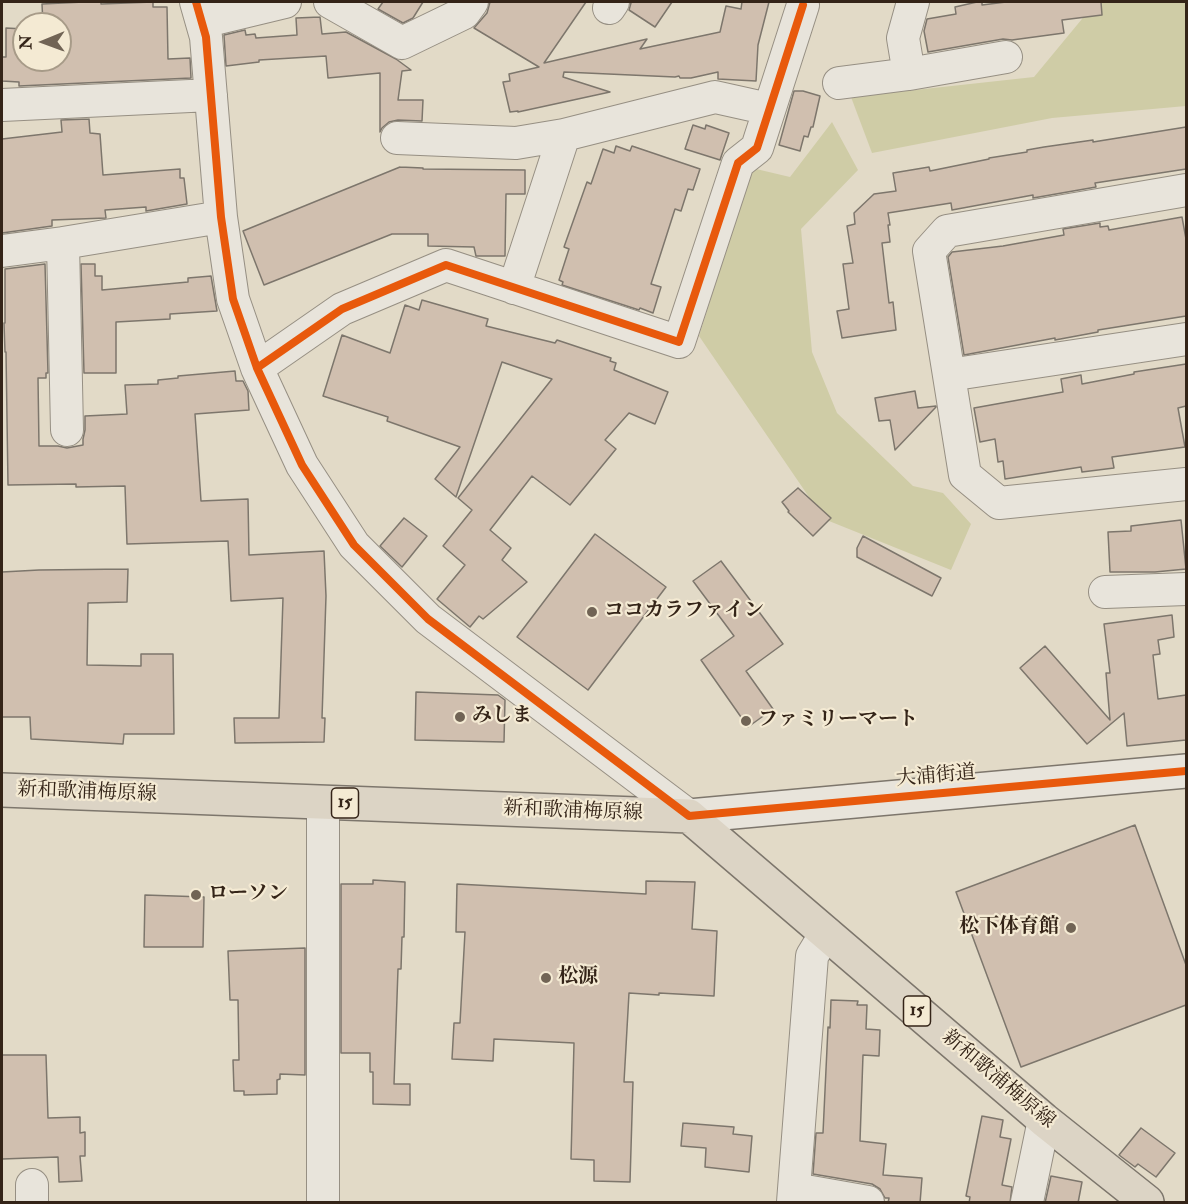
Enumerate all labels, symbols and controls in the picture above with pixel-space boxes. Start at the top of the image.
north arrow [12,12,72,72]
text: N [16,35,36,50]
place label: ココカラファイン [604,600,764,624]
marker: ココカラファイン [585,605,599,619]
place label: みしま [472,705,532,729]
place label: ファミリーマート [758,709,918,733]
marker: みしま [453,710,467,724]
marker: ファミリーマート [739,714,753,728]
street label: 大浦街道 [895,762,977,792]
street label: 新和歌浦梅原線 [17,779,157,807]
road number: 15 [332,788,358,818]
street label: 新和歌浦梅原線 [503,798,643,826]
place label: ローソン [208,883,288,907]
marker: ローソン [189,888,203,902]
place label: 松下体育館 [959,916,1059,940]
marker: 松下体育館 [1064,921,1078,935]
place label: 松源 [558,966,598,990]
marker: 松源 [539,971,553,985]
road number: 15 [904,996,930,1026]
street label: 新和歌浦梅原線 [937,1026,1059,1134]

